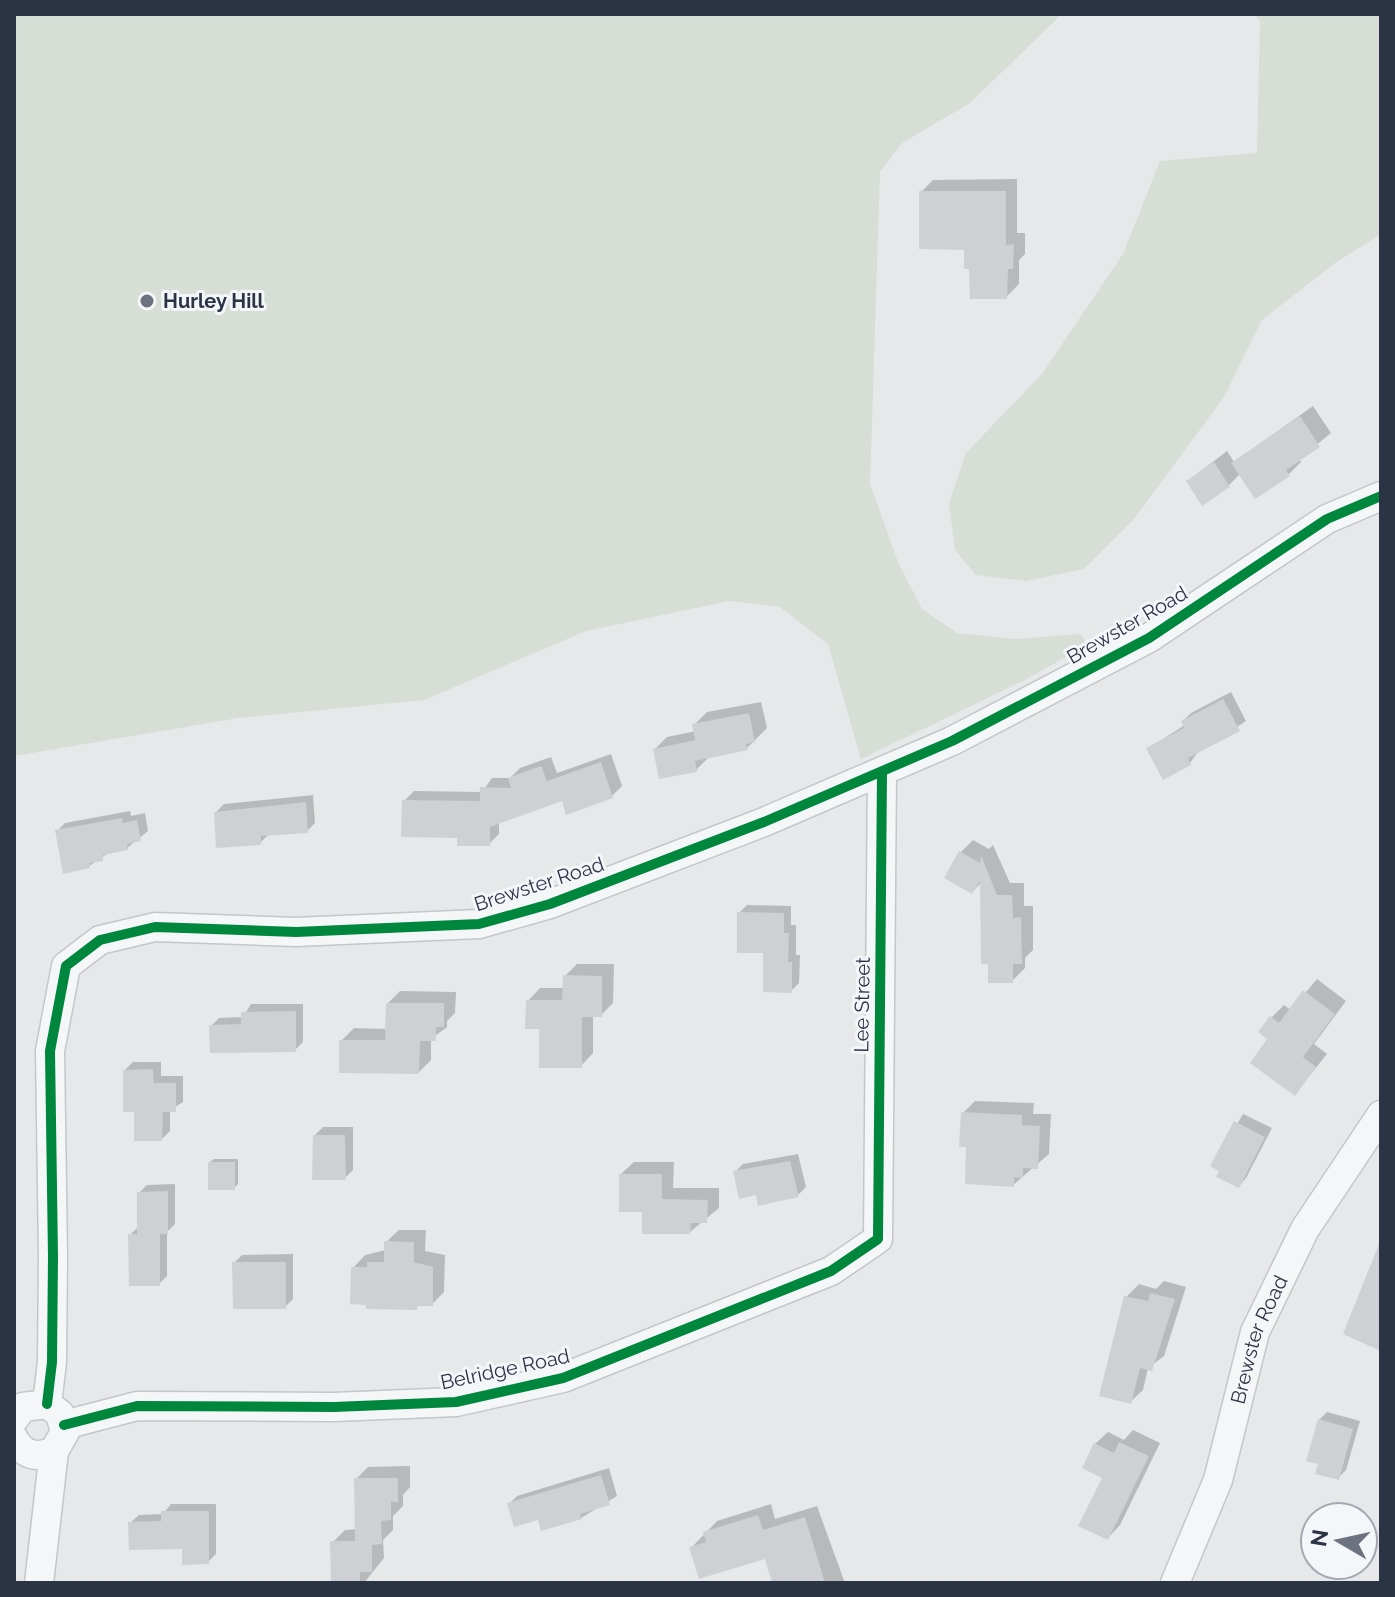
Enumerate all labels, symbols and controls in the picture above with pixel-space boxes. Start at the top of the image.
place label: Hurley Hill [163,289,265,313]
marker: Hurley Hill [138,292,156,310]
street label: Brewster Road [1063,581,1191,669]
street label: Brewster Road [471,852,607,916]
street label: Lee Street [849,957,875,1053]
street label: Brewster Road [1225,1272,1293,1406]
street label: Belridge Road [438,1344,572,1394]
north arrow [1299,1501,1379,1581]
text: N [1305,1528,1333,1548]

